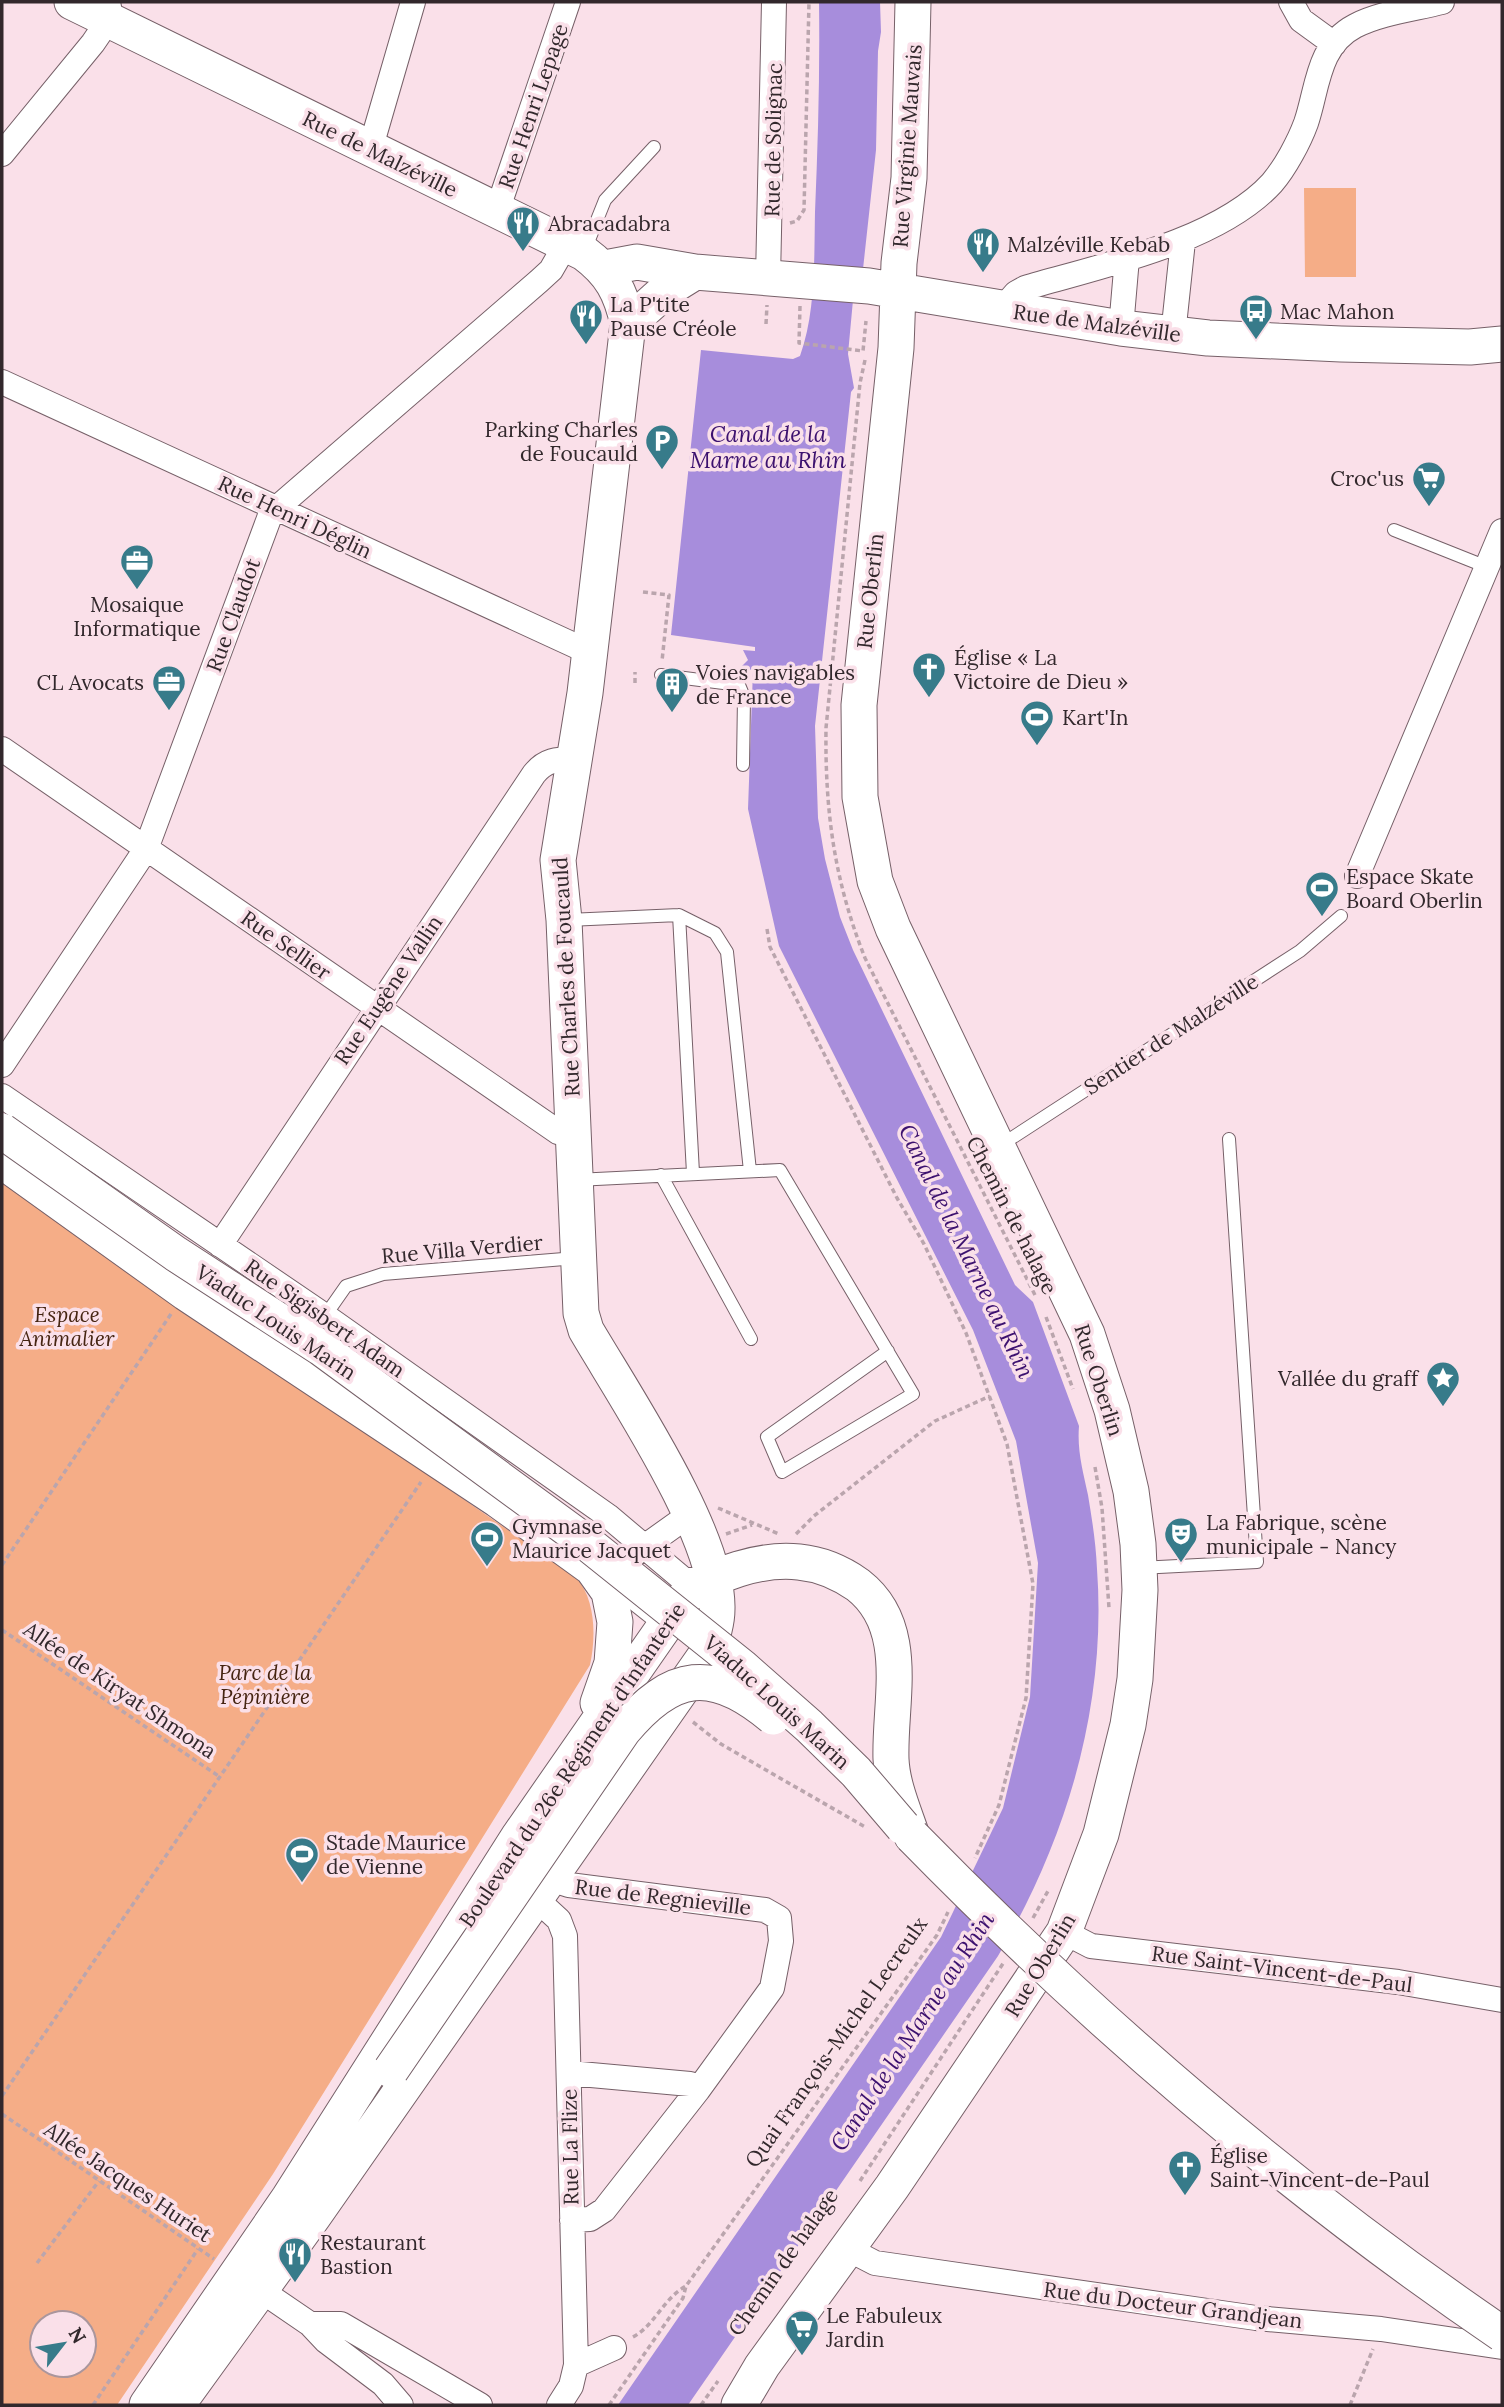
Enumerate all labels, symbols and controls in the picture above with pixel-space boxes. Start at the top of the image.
street label: Rue Henri Lepage [492,20,574,192]
street label: Rue Virginie Mauvais [886,43,928,249]
street label: Rue de Solignac [758,63,788,217]
street label: Rue de Malzéville [298,105,462,203]
restaurant icon: Abracadabra [504,204,542,253]
place label: Abracadabra [547,210,671,237]
restaurant icon: Malzéville Kebab [964,225,1002,274]
place label: Malzéville Kebab [1007,231,1170,258]
place label: La P'tite Pause Créole [610,291,737,342]
bus stop icon: Mac Mahon [1237,292,1275,341]
restaurant icon: La P'tite Pause Créole [567,297,605,346]
street label: Rue de Malzéville [1011,298,1183,348]
place label: Mac Mahon [1280,298,1395,325]
place label: Parking Charles de Foucauld [485,416,638,467]
water label: Canal de la Marne au Rhin [690,419,846,474]
parking icon: Parking Charles de Foucauld [643,422,681,471]
supermarket icon: Croc'us [1410,459,1448,508]
place label: Croc'us [1330,465,1404,492]
street label: Rue Henri Déglin [214,470,376,565]
street label: Rue Oberlin [850,532,890,650]
office icon: Mosaique Informatique [118,542,156,591]
street label: Rue Claudot [200,554,266,676]
place label: Mosaique Informatique [73,591,201,642]
place label: Église « La Victoire de Dieu » [953,644,1128,695]
church icon: Église « La Victoire de Dieu » [910,650,948,699]
place label: Voies navigables de France [695,659,855,710]
office icon: CL Avocats [150,663,188,712]
building icon: Voies navigables de France [653,665,691,714]
place label: CL Avocats [36,669,144,696]
sports icon: Kart'In [1018,698,1056,747]
place label: Kart'In [1062,704,1129,731]
street label: Rue Charles de Foucauld [546,856,586,1098]
place label: Espace Skate Board Oberlin [1346,863,1483,914]
sports icon: Espace Skate Board Oberlin [1303,869,1341,918]
street label: Rue Sellier [236,904,336,986]
street label: Rue Eugène Vallin [328,910,448,1070]
street label: Sentier de Malzéville [1079,968,1263,1100]
water label: Canal de la Marne au Rhin [893,1119,1041,1383]
street label: Chemin de halage [960,1131,1064,1299]
street label: Rue Villa Verdier [380,1228,544,1270]
street label: Rue Sigisbert Adam [239,1252,411,1384]
street label: Viaduc Louis Marin [190,1258,362,1386]
park label: Espace Animalier [18,1301,115,1352]
street label: Rue Oberlin [1068,1321,1130,1440]
place icon: Vallée du graff [1424,1359,1462,1408]
place label: Vallée du graff [1277,1365,1420,1392]
place label: La Fabrique, scène municipale - Nancy [1206,1509,1396,1560]
place label: Gymnase Maurice Jacquet [512,1513,672,1564]
theatre icon: La Fabrique, scène municipale - Nancy [1162,1515,1200,1564]
sports icon: Gymnase Maurice Jacquet [468,1519,506,1568]
street label: Boulevard du 26e Régiment d'Infanterie [453,1598,691,1932]
street label: Allée de Kiryat Shmona [18,1615,222,1765]
street label: Viaduc Louis Marin [697,1628,856,1775]
park label: Parc de la Pépinière [218,1659,312,1710]
place label: Stade Maurice de Vienne [326,1829,466,1880]
sports icon: Stade Maurice de Vienne [283,1835,321,1884]
street label: Rue de Regnieville [573,1873,753,1921]
water label: Canal de la Marne au Rhin [824,1906,1000,2156]
street label: Rue Oberlin [998,1908,1082,2022]
street label: Quai François-Michel Lecreulx [739,1911,933,2173]
street label: Rue Saint-Vincent-de-Paul [1150,1940,1414,1998]
street label: Rue La Flize [555,2088,585,2206]
street label: Allée Jacques Huriet [38,2115,218,2249]
place label: Église Saint-Vincent-de-Paul [1210,2142,1430,2193]
church icon: Église Saint-Vincent-de-Paul [1166,2148,1204,2197]
street label: Chemin de halage [722,2183,844,2341]
place label: Restaurant Bastion [320,2229,427,2280]
restaurant icon: Restaurant Bastion [276,2235,314,2284]
street label: Rue du Docteur Grandjean [1042,2276,1304,2334]
place label: Le Fabuleux Jardin [825,2302,942,2353]
supermarket icon: Le Fabuleux Jardin [783,2308,821,2357]
north arrow [28,2309,98,2379]
text: N [64,2323,92,2348]

